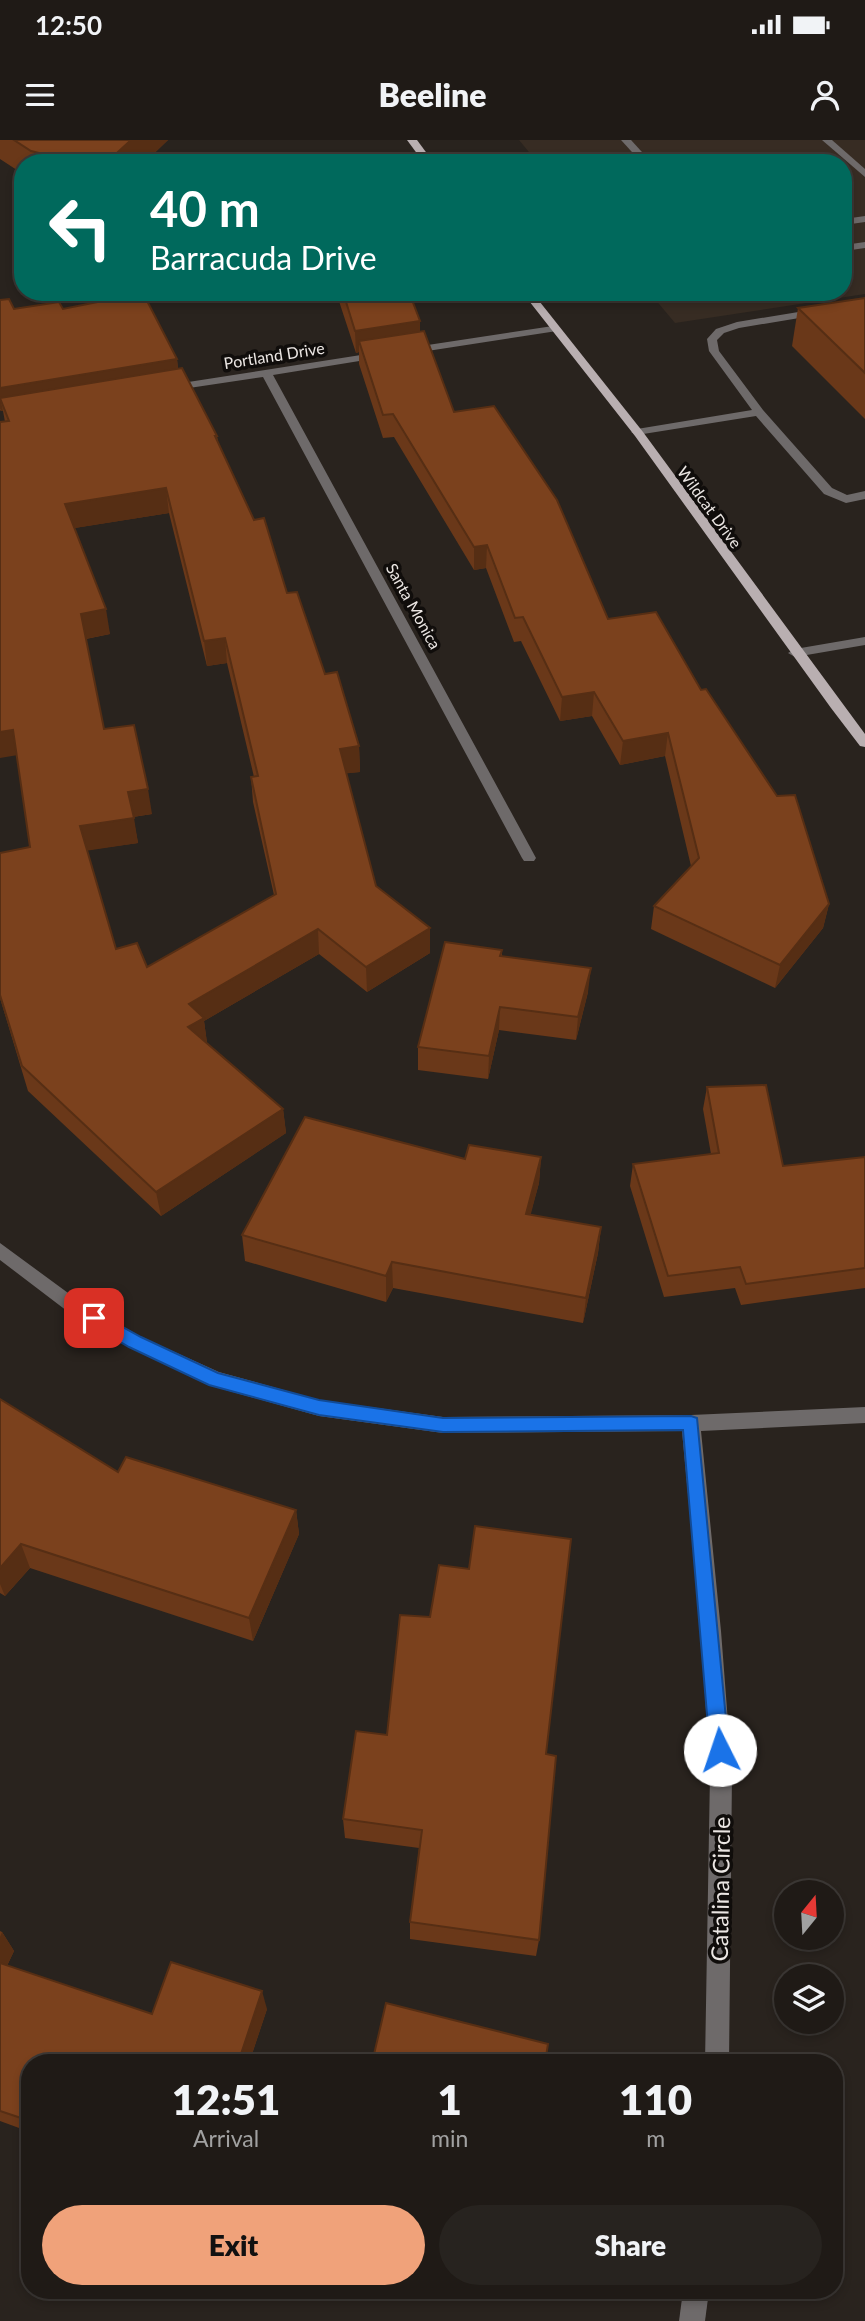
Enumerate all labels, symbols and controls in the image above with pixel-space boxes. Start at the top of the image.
text: 12:50 [35,9,102,41]
text: Beeline [378,75,487,114]
icon: menu [21,76,59,114]
icon: person [806,76,844,114]
text: 40 m [150,179,260,237]
icon: left [35,182,126,273]
text: Barracuda Drive [150,238,377,277]
street label: Portland Drive [222,338,326,372]
street label: Wildcat Drive [674,462,746,552]
street label: Santa Monica [383,560,445,652]
pin [64,1288,124,1348]
icon: arrive [75,1299,113,1337]
position arrow [683,1713,757,1787]
street label: Catalina Circle [705,1816,735,1962]
north arrow [774,1880,844,1950]
map controls [774,1880,844,2034]
button: layers [774,1964,844,2034]
text: 12:51 [172,2074,280,2124]
text: 1 [438,2074,462,2124]
text: 110 [619,2074,692,2124]
text: Arrival [193,2124,259,2152]
text: min [431,2124,468,2152]
text: m [646,2124,665,2152]
button: Exit [42,2205,425,2285]
button: Share [439,2205,822,2285]

